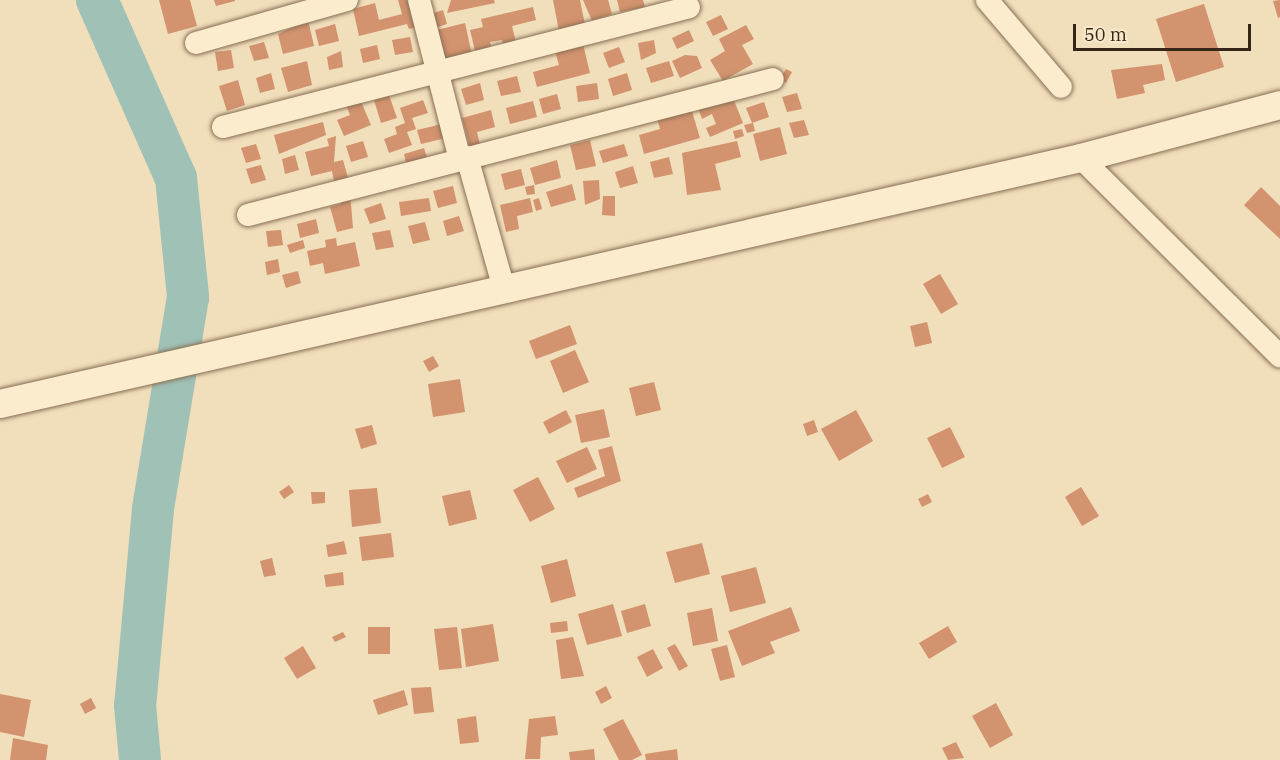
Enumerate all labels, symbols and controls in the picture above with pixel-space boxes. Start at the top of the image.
scale bar [1076,12,1254,50]
text: 50 m [1084,23,1127,46]

